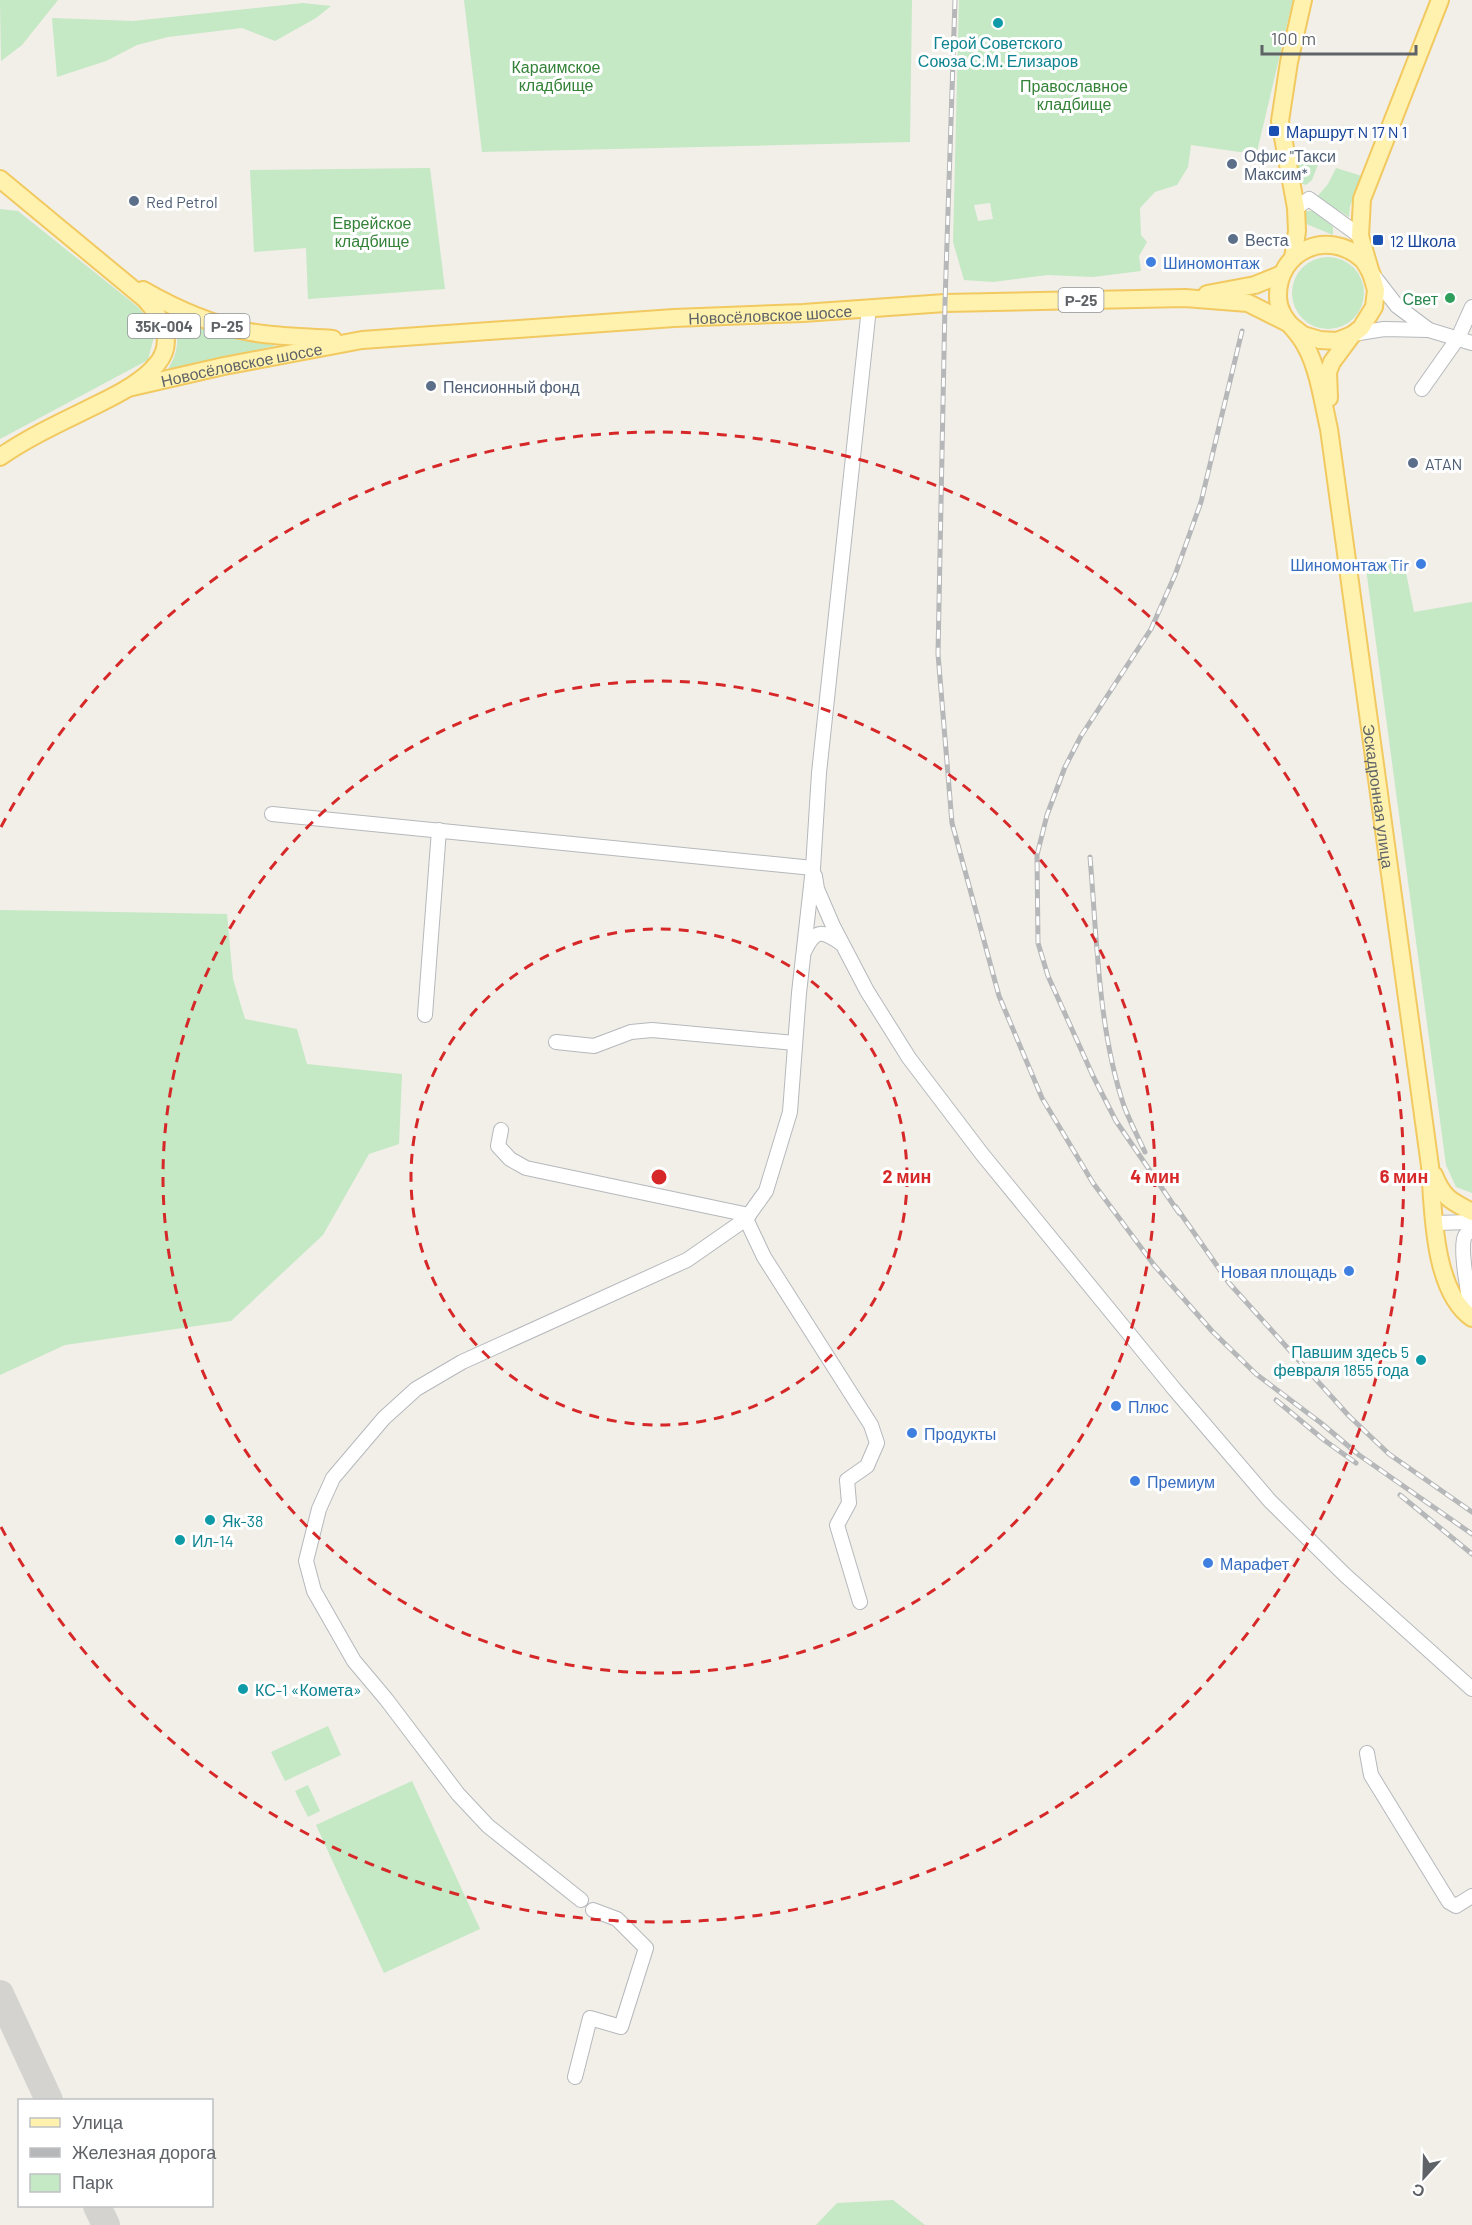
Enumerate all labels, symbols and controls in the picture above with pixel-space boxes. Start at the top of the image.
marker: Герой Советского Союза С.М. Елизаров [991,16,1005,30]
scale bar [1262,18,1416,56]
text: 100 m [1271,27,1316,49]
place label: Герой Советского Союза С.М. Елизаров [918,33,1078,70]
park label: Караимское кладбище [512,57,601,94]
park label: Православное кладбище [1020,76,1128,113]
place label: Маршрут N 17 N 1 [1286,122,1407,141]
marker: Маршрут N 17 N 1 [1267,124,1281,138]
place label: Офис "Такси Максим* [1244,146,1336,183]
marker: Офис "Такси Максим* [1225,157,1239,171]
place label: Red Petrol [146,192,218,211]
marker: Red Petrol [127,194,141,208]
park label: Еврейское кладбище [333,213,412,250]
place label: Веста [1245,230,1289,249]
place label: 12 Школа [1390,231,1456,250]
marker: Веста [1226,232,1240,246]
marker: 12 Школа [1371,233,1385,247]
place label: Шиномонтаж [1163,253,1260,272]
marker: Шиномонтаж [1144,255,1158,269]
road number: Р-25 [1058,288,1104,312]
place label: Свет [1402,289,1439,308]
marker: Свет [1443,291,1457,305]
street label: Новосёловское шоссе [688,300,853,327]
road number: 35К-004 [128,314,200,338]
road number: Р-25 [204,314,250,338]
street label: Новосёловское шоссе [159,338,324,390]
place label: Пенсионный фонд [443,377,580,396]
marker: Пенсионный фонд [424,379,438,393]
place label: ATAN [1425,454,1462,473]
marker: ATAN [1406,456,1420,470]
place label: Шиномонтаж Tir [1290,555,1409,574]
marker: Шиномонтаж Tir [1414,557,1428,571]
street label: Эскадронная улица [1360,723,1399,870]
text: 2 мин [883,1165,931,1187]
text: 4 мин [1130,1165,1180,1187]
text: 6 мин [1380,1165,1428,1187]
centre of rings [649,1167,669,1187]
place label: Новая площадь [1221,1262,1337,1281]
marker: Новая площадь [1342,1264,1356,1278]
place label: Павшим здесь 5 февраля 1855 года [1274,1342,1409,1379]
marker: Павшим здесь 5 февраля 1855 года [1414,1353,1428,1367]
place label: Плюс [1128,1397,1169,1416]
marker: Плюс [1109,1399,1123,1413]
place label: Продукты [924,1424,996,1443]
marker: Продукты [905,1426,919,1440]
place label: Премиум [1147,1472,1215,1491]
marker: Премиум [1128,1474,1142,1488]
place label: Як-38 [222,1511,263,1530]
marker: Як-38 [203,1513,217,1527]
place label: Ил-14 [192,1531,234,1550]
marker: Ил-14 [173,1533,187,1547]
place label: Марафет [1220,1554,1290,1573]
marker: Марафет [1201,1556,1215,1570]
place label: КС-1 «Комета» [255,1680,362,1699]
marker: КС-1 «Комета» [236,1682,250,1696]
legend [18,2099,213,2207]
text: Улица [72,2111,124,2133]
text: Железная дорога [72,2141,217,2163]
north arrow [1394,2147,1454,2207]
text: Парк [72,2171,113,2193]
text: С [1409,2180,1427,2202]

